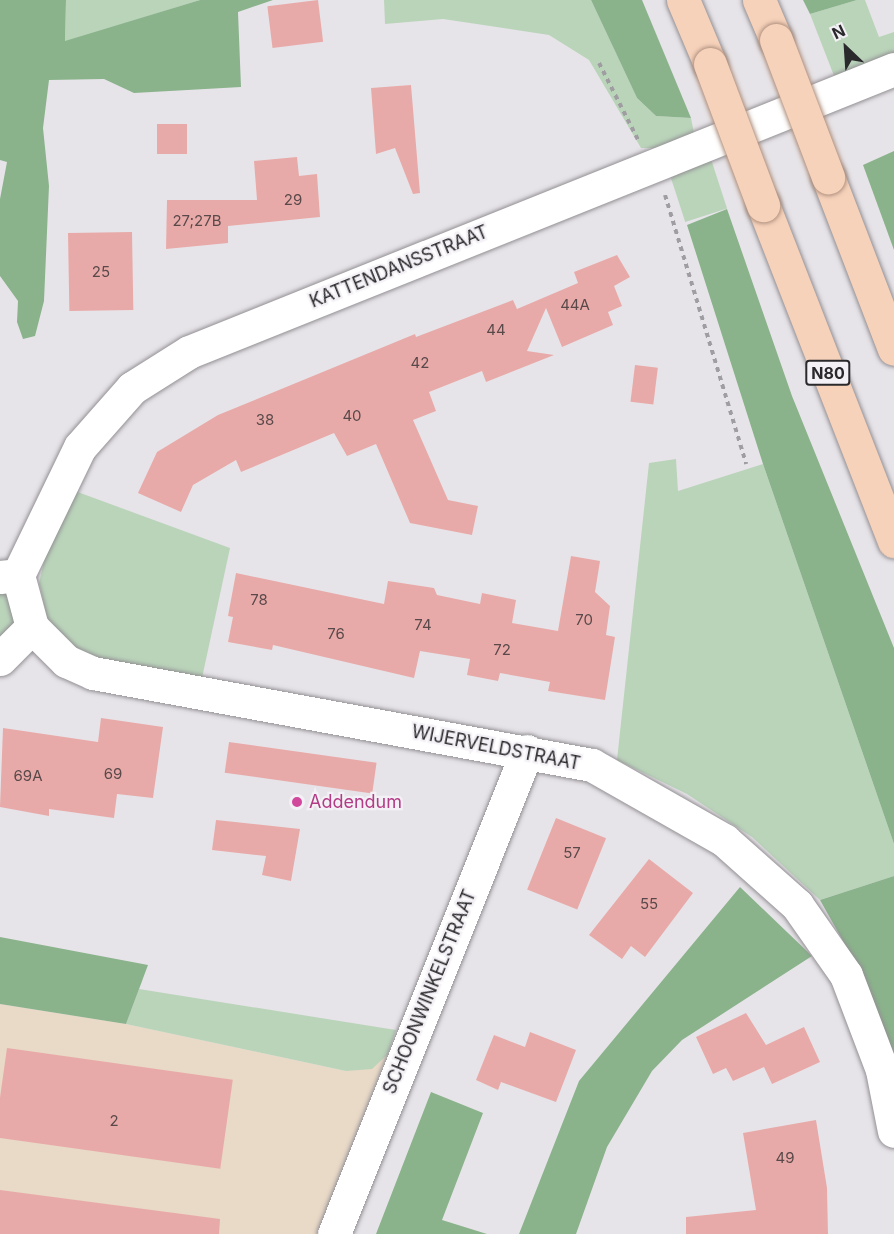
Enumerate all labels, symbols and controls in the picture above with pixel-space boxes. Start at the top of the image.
north arrow [816,18,876,78]
text: N [829,20,848,43]
house number: 29 [284,191,302,209]
house number: 27;27B [172,212,222,230]
street label: KATTENDANSSTRAAT [307,221,491,313]
house number: 25 [92,263,110,281]
house number: 44A [560,296,590,314]
house number: 44 [486,321,506,339]
house number: 42 [411,354,429,372]
road number: N80 [804,360,852,386]
house number: 40 [342,407,362,425]
house number: 38 [256,411,274,429]
house number: 78 [250,591,268,609]
house number: 70 [575,611,593,629]
house number: 74 [414,616,432,634]
house number: 76 [327,625,345,643]
house number: 72 [493,641,511,659]
street label: WIJERVELDSTRAAT [410,721,582,775]
house number: 69 [104,765,122,783]
house number: 69A [14,767,42,785]
place label: Addendum [309,791,402,813]
marker: Addendum [290,795,304,809]
house number: 57 [563,844,581,862]
street label: SCHOONWINKELSTRAAT [379,887,481,1097]
house number: 55 [640,895,658,913]
house number: 2 [109,1112,119,1130]
house number: 49 [776,1149,794,1167]

